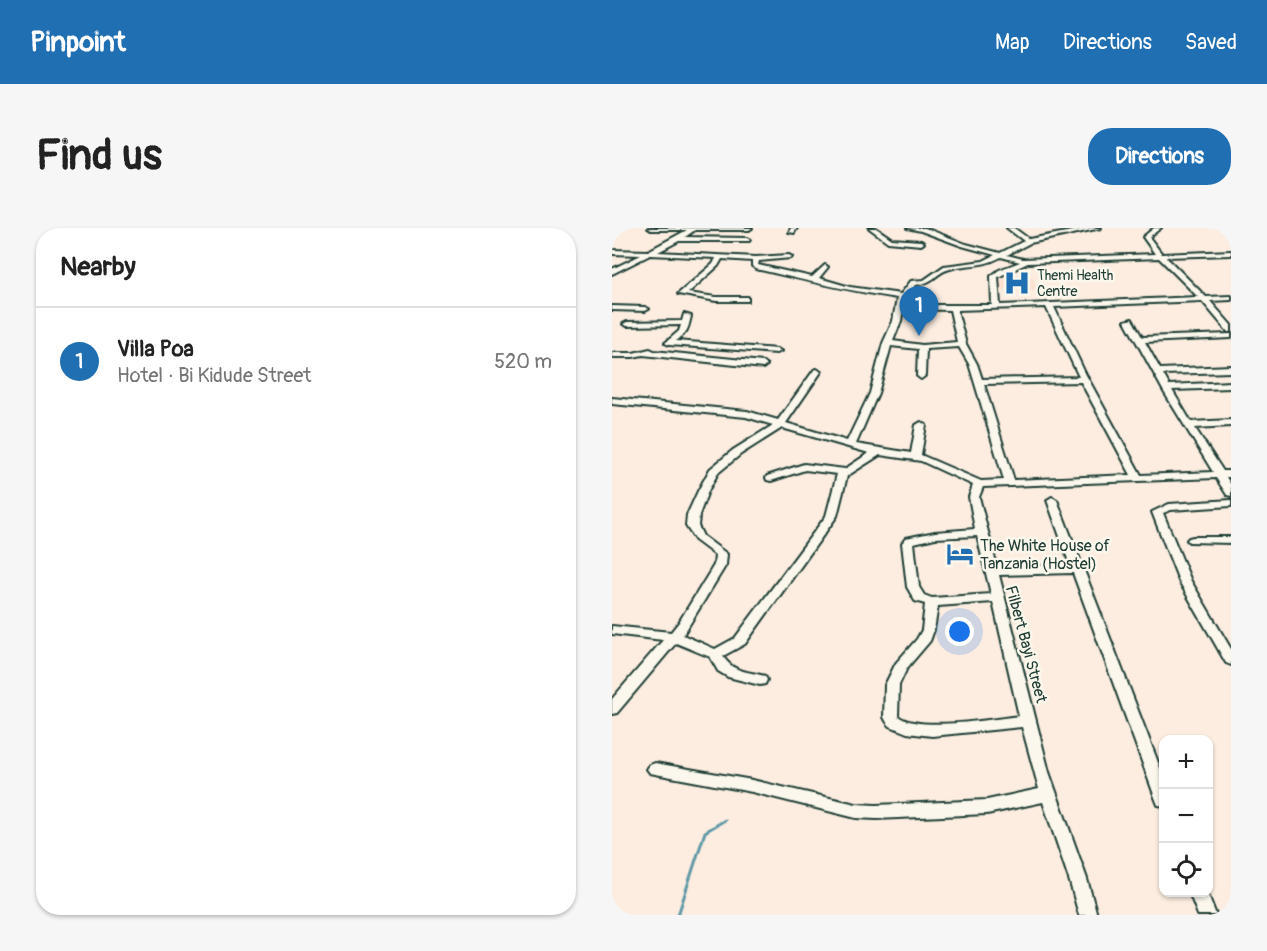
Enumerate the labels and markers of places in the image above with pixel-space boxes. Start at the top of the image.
place label: Themi Health Centre [1037,267,1113,300]
hospital icon: Themi Health Centre [1002,268,1032,298]
pin: 1 [900,286,938,336]
place label: The White House of Tanzania (Hostel) [980,536,1111,574]
hotel icon: The White House of Tanzania (Hostel) [945,539,975,569]

